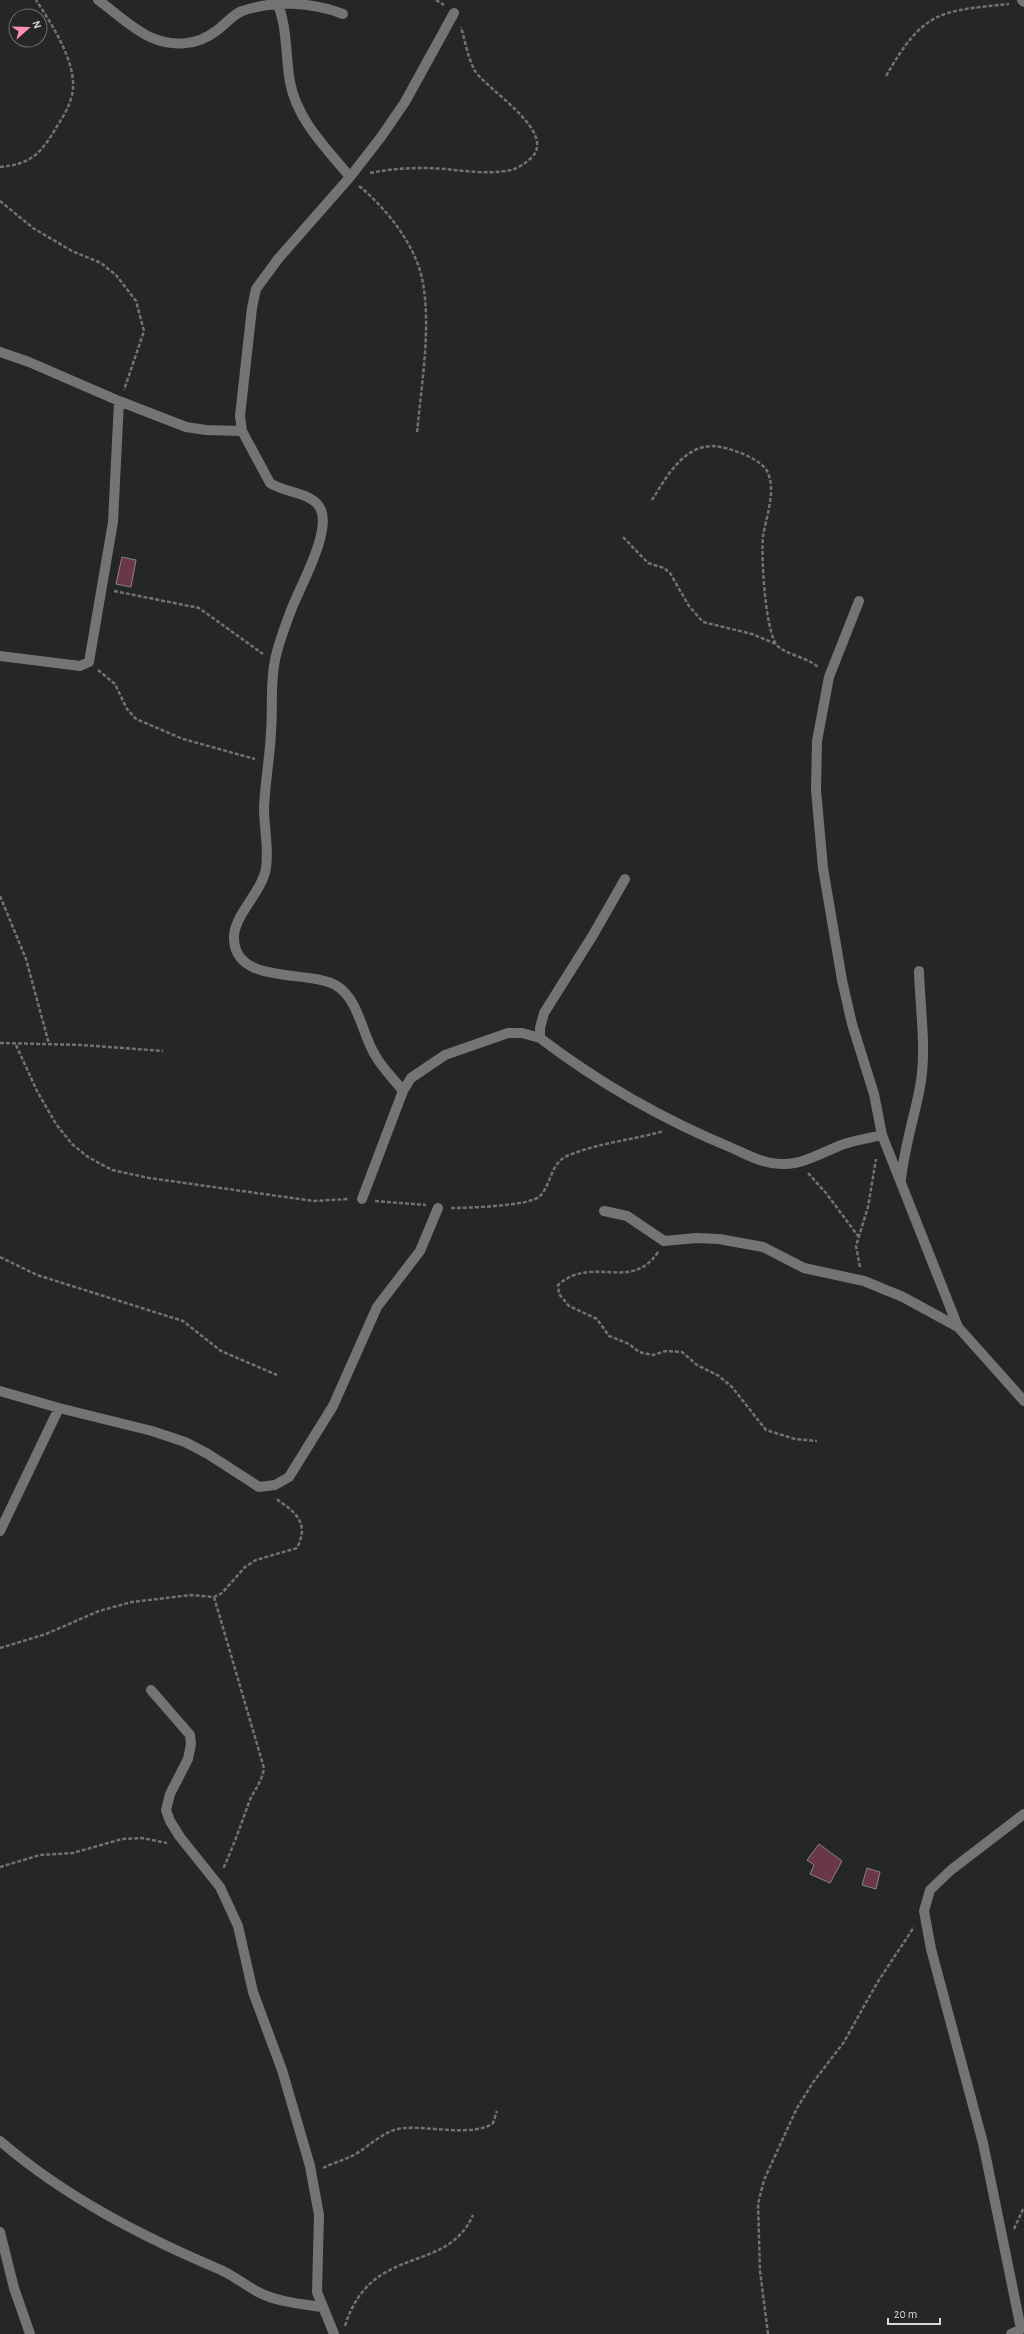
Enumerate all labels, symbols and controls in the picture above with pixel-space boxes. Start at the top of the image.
north arrow [8,8,48,48]
text: N [30,19,43,30]
scale bar [888,2300,940,2326]
text: 20 m [894,2308,917,2320]

